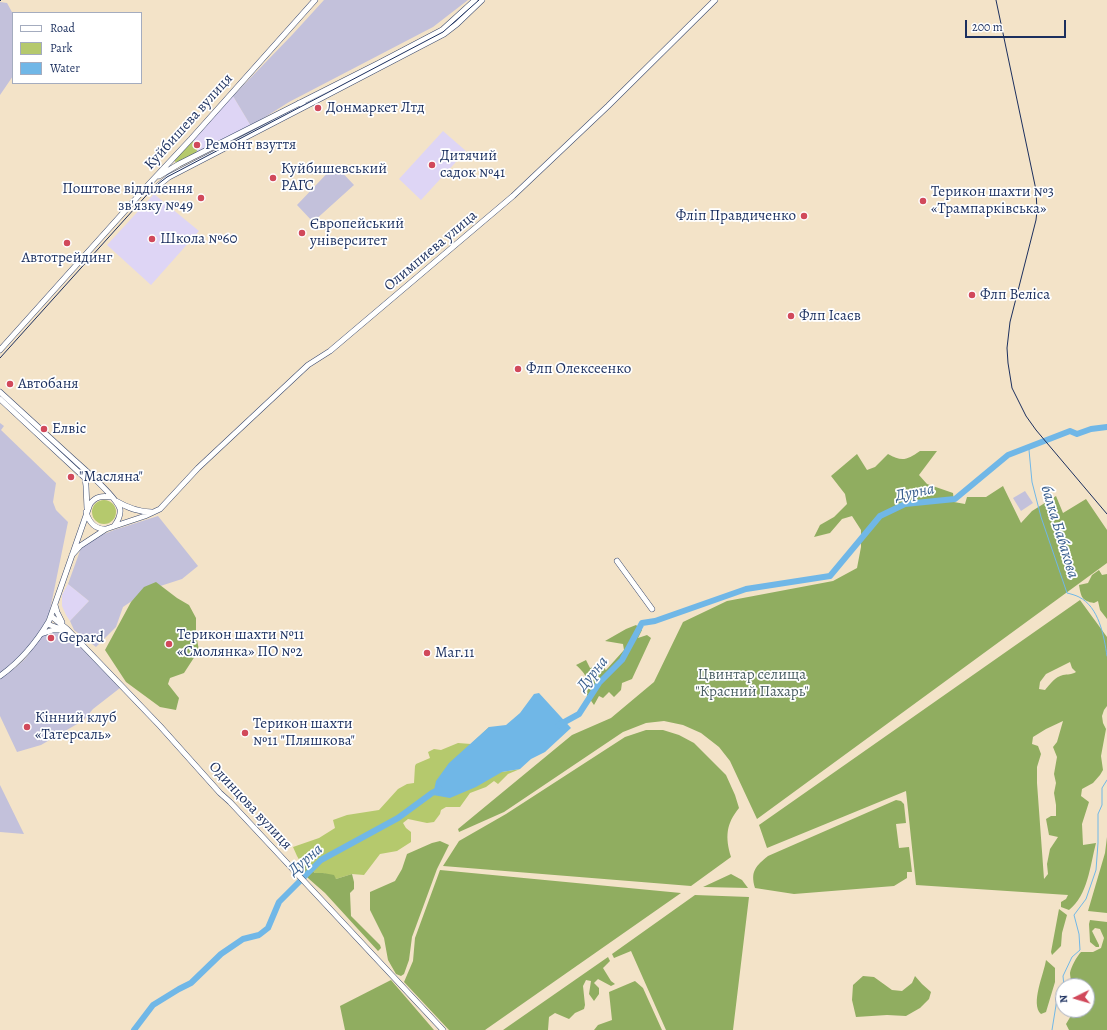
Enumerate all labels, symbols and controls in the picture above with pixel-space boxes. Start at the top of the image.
legend [12,12,142,84]
scale bar [967,12,1068,38]
text: 200 m [972,19,1003,35]
text: Road [50,20,75,36]
text: Park [50,40,73,56]
text: Water [50,60,80,76]
street label: Куйбишева вулиця [141,70,237,174]
place label: Донмаркет Лтд [326,99,425,117]
marker: Донмаркет Лтд [313,103,323,113]
place label: Ремонт взуття [205,136,296,154]
marker: Ремонт взуття [192,140,202,150]
place label: Дитячий садок №41 [440,147,505,182]
place label: Куйбишевський РАГС [281,160,387,195]
marker: Дитячий садок №41 [427,160,437,170]
marker: Куйбишевський РАГС [268,173,278,183]
place label: Поштове відділення зв'язку №49 [62,180,193,215]
place label: Терикон шахти №3 «Трампарківська» [931,183,1054,218]
marker: Поштове відділення зв'язку №49 [196,193,206,203]
marker: Терикон шахти №3 «Трампарківська» [918,196,928,206]
street label: Олимпиева улица [381,207,481,295]
place label: Фліп Правдиченко [676,207,796,225]
marker: Фліп Правдиченко [799,211,809,221]
place label: Європейський університет [310,215,404,250]
marker: Європейський університет [297,228,307,238]
place label: Школа №60 [160,230,237,248]
marker: Школа №60 [147,234,157,244]
marker: Автотрейдинг [62,238,72,248]
place label: Автотрейдинг [21,249,113,267]
place label: Флп Веліса [980,286,1050,304]
marker: Флп Веліса [967,290,977,300]
place label: Флп Ісаєв [799,307,861,325]
marker: Флп Ісаєв [786,311,796,321]
place label: Флп Олексеенко [526,360,631,378]
marker: Флп Олексеенко [513,364,523,374]
place label: Автобаня [18,375,79,393]
marker: Автобаня [5,379,15,389]
place label: Елвіс [52,420,86,438]
marker: Елвіс [39,424,49,434]
place label: "Масляна" [79,468,143,486]
marker: "Масляна" [66,472,76,482]
water label: Дурна [894,480,936,506]
water label: балка Бабакова [1036,483,1082,581]
place label: Терикон шахти №11 «Смолянка» ПО №2 [177,626,304,661]
place label: Gepard [59,629,104,647]
marker: Gepard [46,633,56,643]
marker: Терикон шахти №11 «Смолянка» ПО №2 [164,639,174,649]
place label: Маг.11 [435,644,474,662]
marker: Маг.11 [422,648,432,658]
water label: Дурна [573,653,613,695]
park label: Цвинтар селища "Красний Пахарь" [695,666,809,701]
place label: Кінний клуб «Татерсаль» [35,709,117,744]
place label: Терикон шахти №11 "Пляшкова" [253,715,355,750]
marker: Кінний клуб «Татерсаль» [22,722,32,732]
marker: Терикон шахти №11 "Пляшкова" [240,728,250,738]
street label: Одинцова вулиця [205,758,295,854]
water label: Дурна [285,840,327,880]
north arrow [1055,978,1095,1018]
text: N [1056,994,1071,1004]

